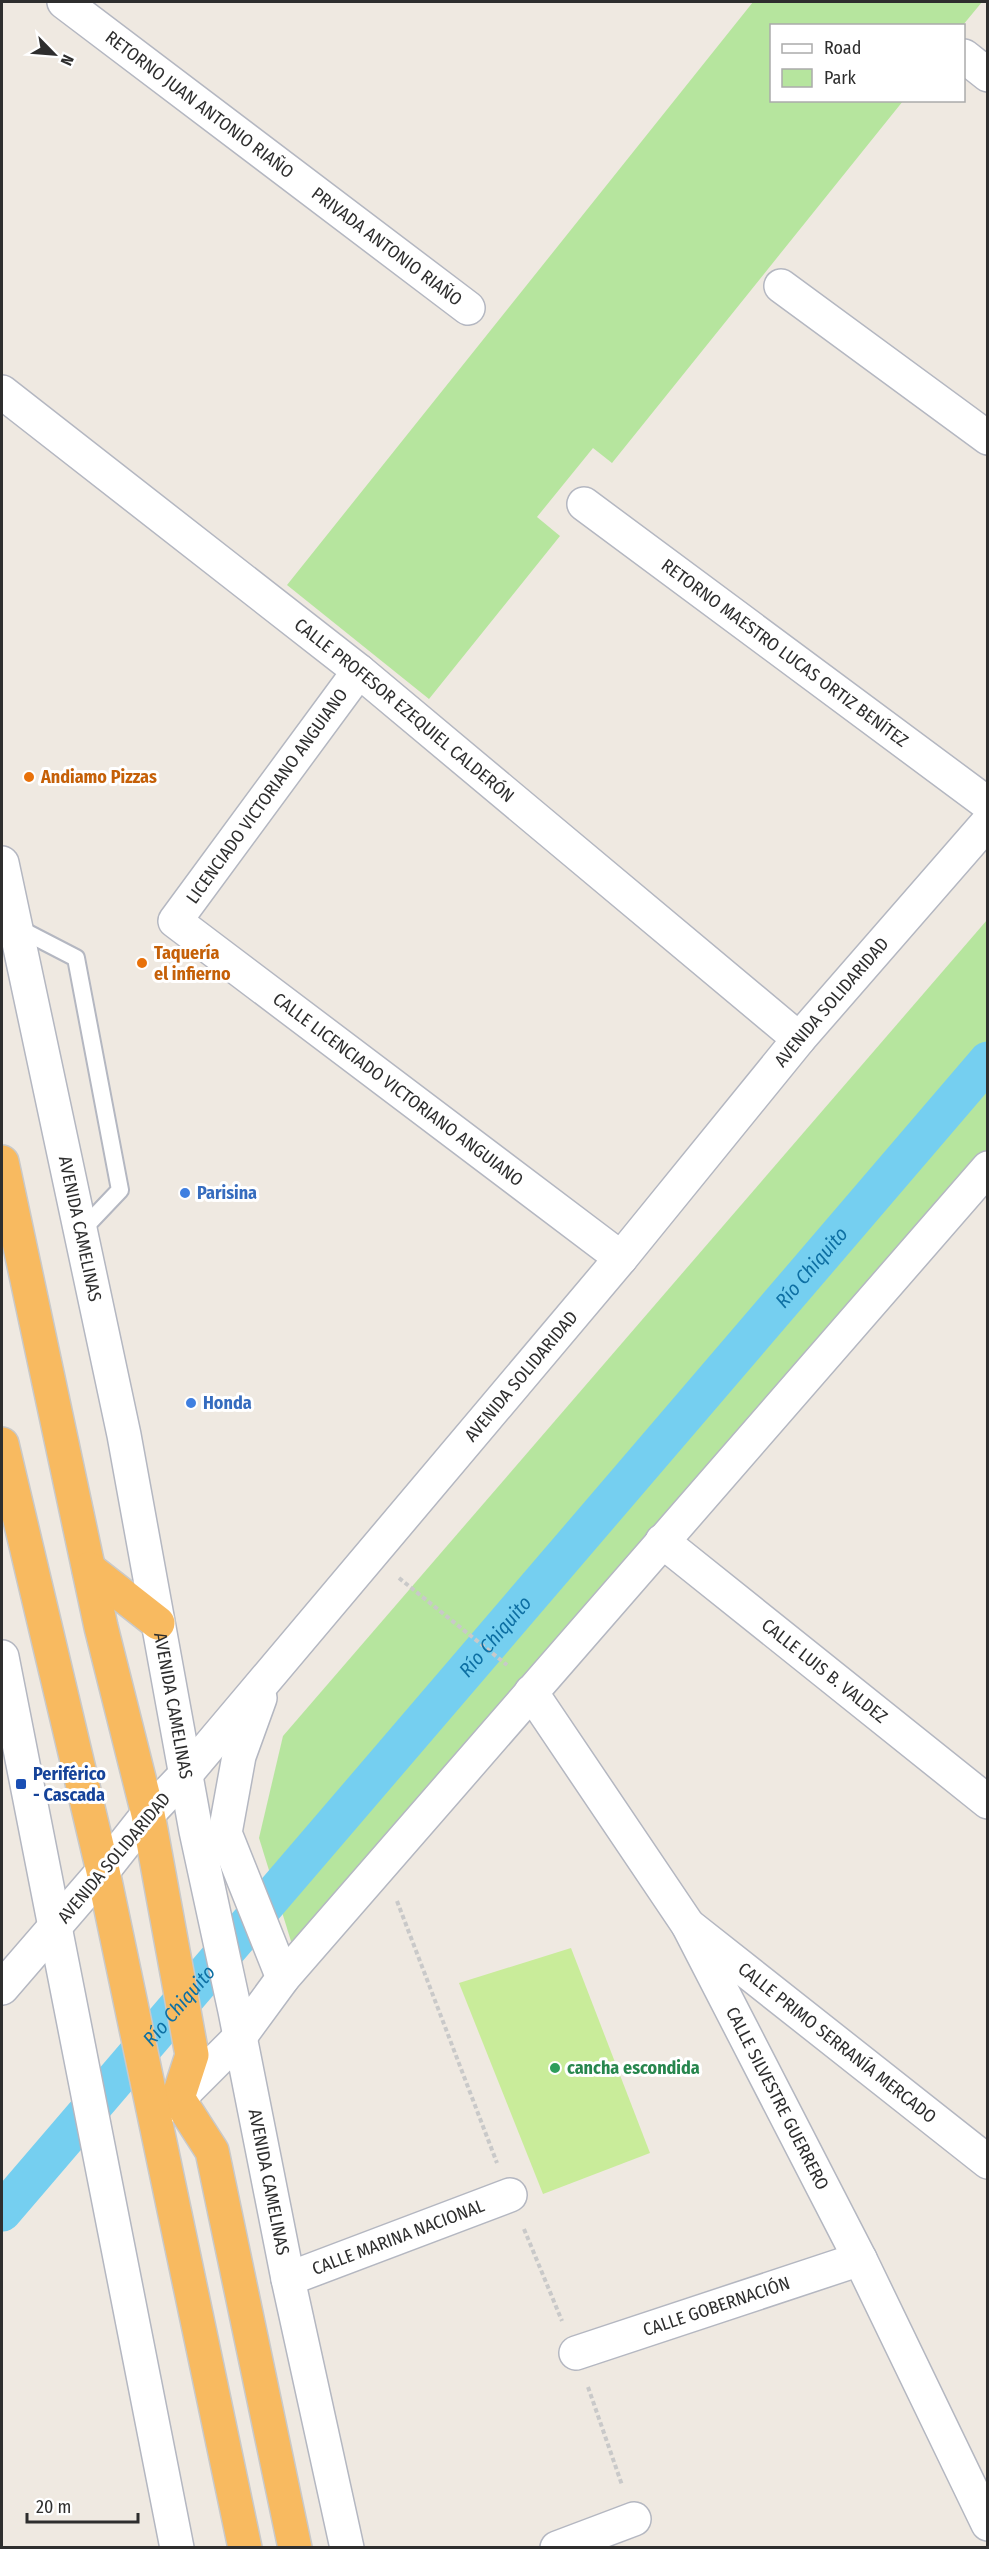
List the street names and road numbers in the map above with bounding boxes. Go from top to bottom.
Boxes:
street label: RETORNO JUAN ANTONIO RIAÑO [101,26,298,183]
street label: PRIVADA ANTONIO RIAÑO [307,182,467,311]
street label: RETORNO MAESTRO LUCAS ORTIZ BENÍTEZ [657,554,912,752]
street label: CALLE PROFESOR EZEQUIEL CALDERÓN [290,614,519,807]
street label: LICENCIADO VICTORIANO ANGUIANO [182,684,352,908]
street label: AVENIDA SOLIDARIDAD [770,933,893,1071]
street label: CALLE LICENCIADO VICTORIANO ANGUIANO [269,988,528,1191]
street label: AVENIDA CAMELINAS [54,1154,106,1304]
street label: AVENIDA SOLIDARIDAD [460,1307,583,1446]
street label: CALLE LUIS B. VALDEZ [757,1614,892,1728]
street label: AVENIDA CAMELINAS [149,1631,197,1781]
street label: AVENIDA SOLIDARIDAD [53,1788,175,1928]
street label: CALLE PRIMO SERRANÍA MERCADO [734,1958,941,2128]
street label: CALLE SILVESTRE GUERRERO [721,2003,834,2194]
street label: AVENIDA CAMELINAS [244,2107,294,2257]
street label: CALLE MARINA NACIONAL [309,2195,488,2280]
street label: CALLE GOBERNACIÓN [640,2272,793,2341]

